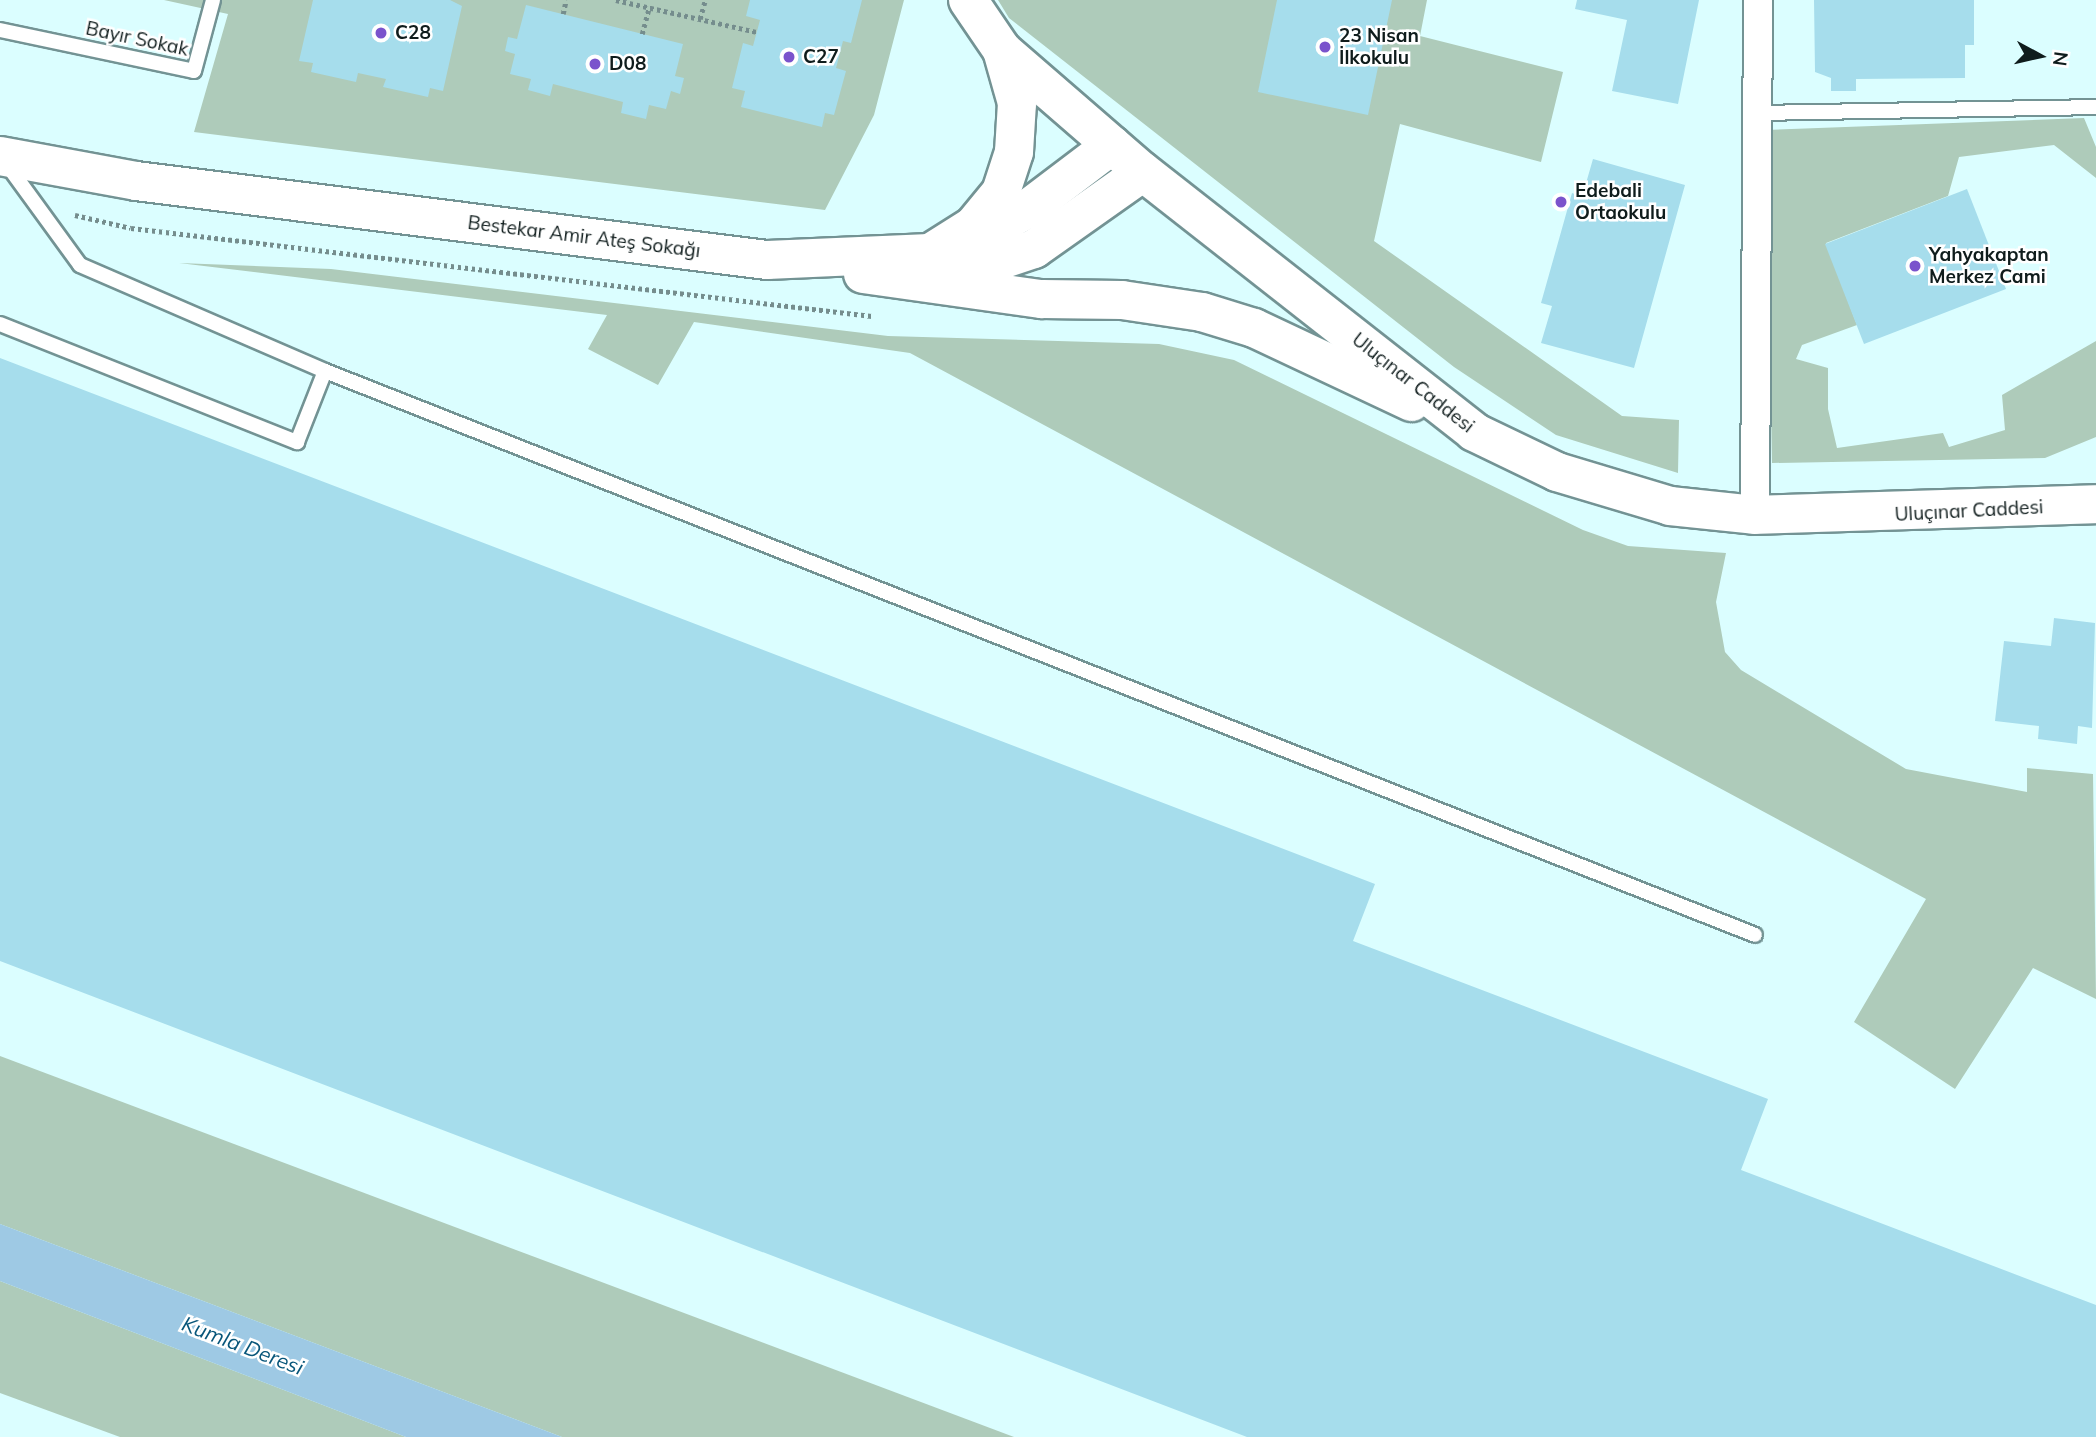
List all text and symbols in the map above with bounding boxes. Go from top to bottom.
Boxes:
street label: Bayır Sokak [84,17,190,61]
north arrow [2005,21,2075,91]
place label: C28 [395,22,431,44]
marker: C28 [373,25,389,41]
place label: 23 Nisan İlkokulu [1339,25,1419,69]
marker: 23 Nisan İlkokulu [1317,39,1333,55]
place label: C27 [803,46,839,68]
marker: C27 [781,49,797,65]
text: N [2048,50,2074,68]
place label: D08 [609,53,646,75]
marker: D08 [587,56,603,72]
place label: Edebali Ortaokulu [1575,180,1666,224]
marker: Edebali Ortaokulu [1553,194,1569,210]
street label: Bestekar Amir Ateş Sokağı [466,211,702,263]
place label: Yahyakaptan Merkez Cami [1929,244,2049,288]
marker: Yahyakaptan Merkez Cami [1907,258,1923,274]
street label: Uluçınar Caddesi [1347,328,1479,438]
street label: Uluçınar Caddesi [1894,496,2044,526]
water label: Kumla Deresi [179,1310,307,1380]

